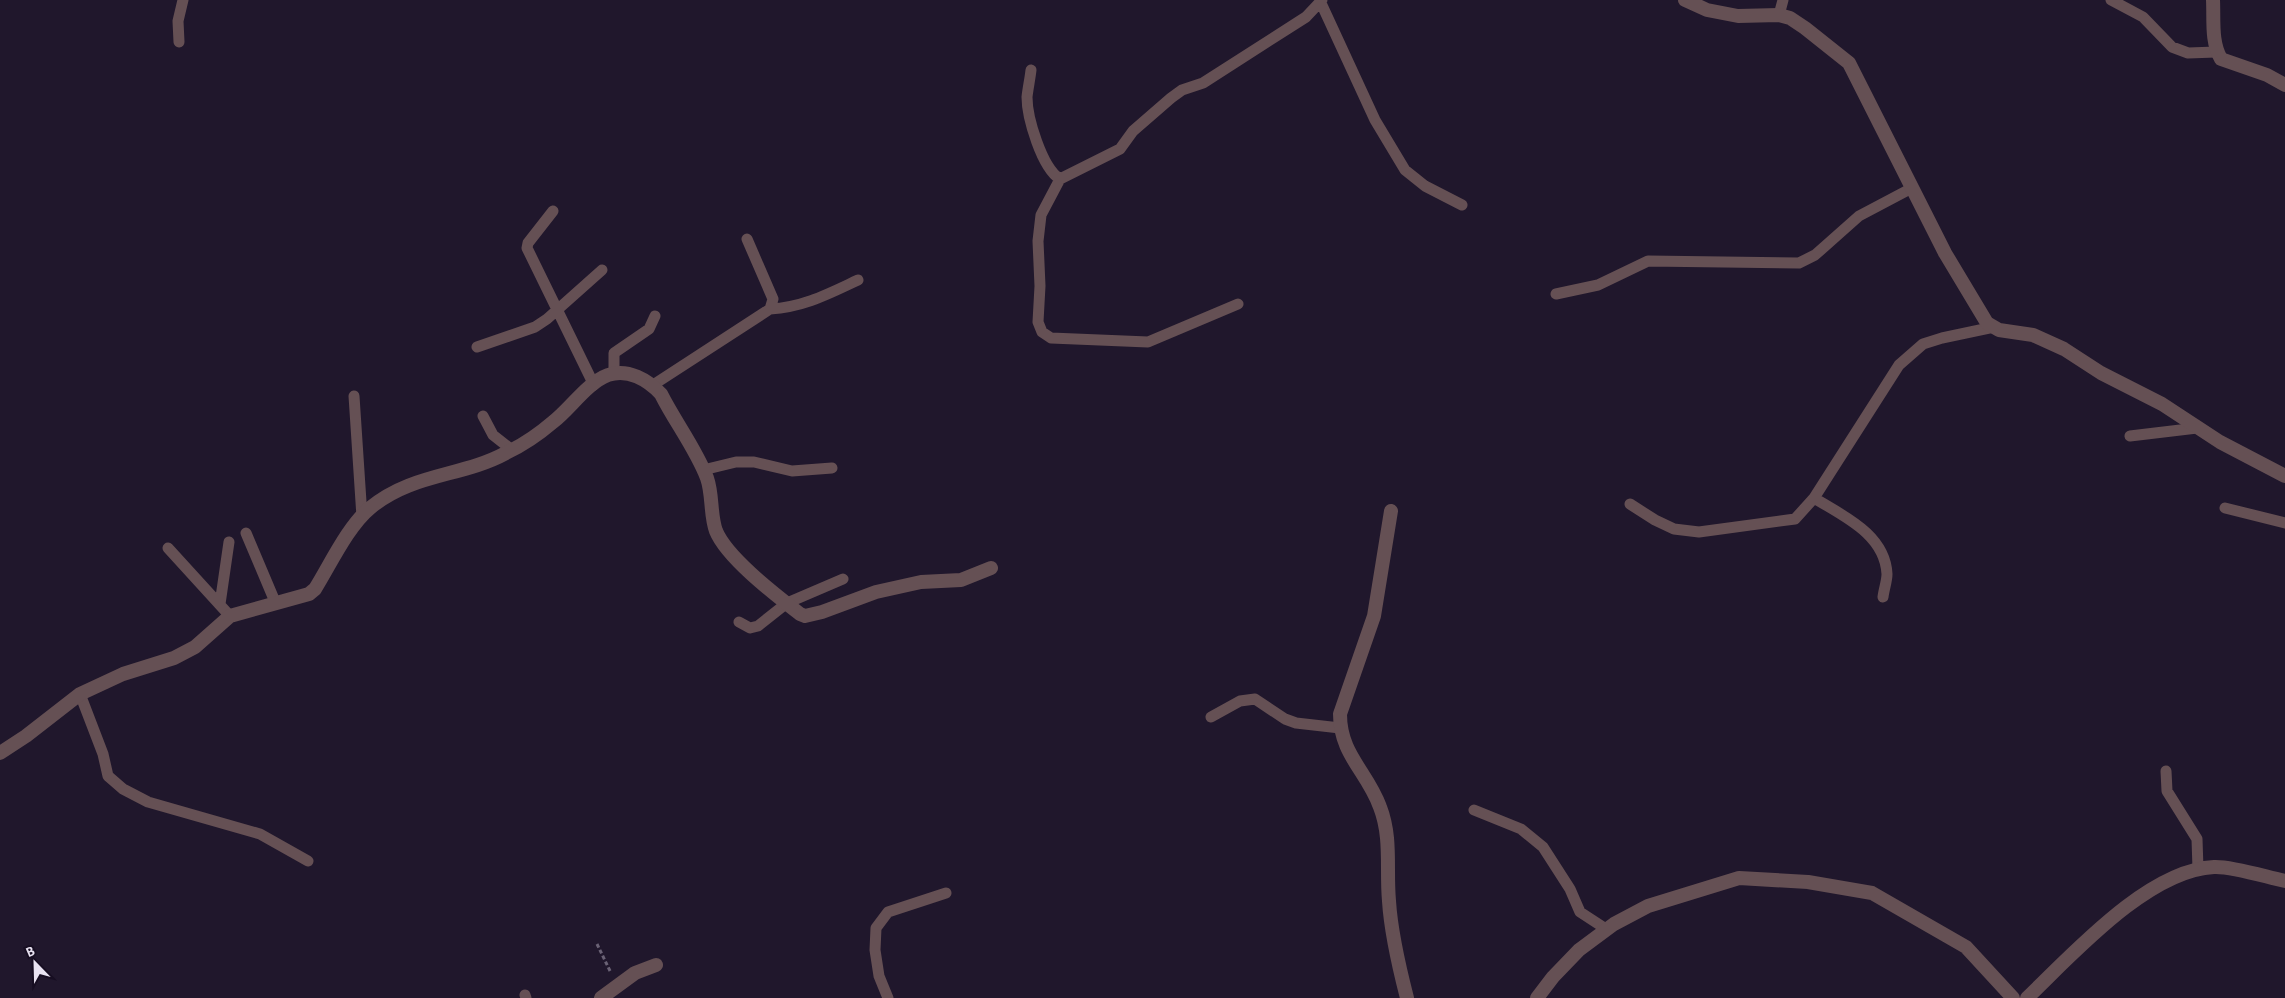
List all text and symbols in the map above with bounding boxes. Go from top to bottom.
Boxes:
north arrow [10,938,60,988]
text: B [24,944,37,960]

